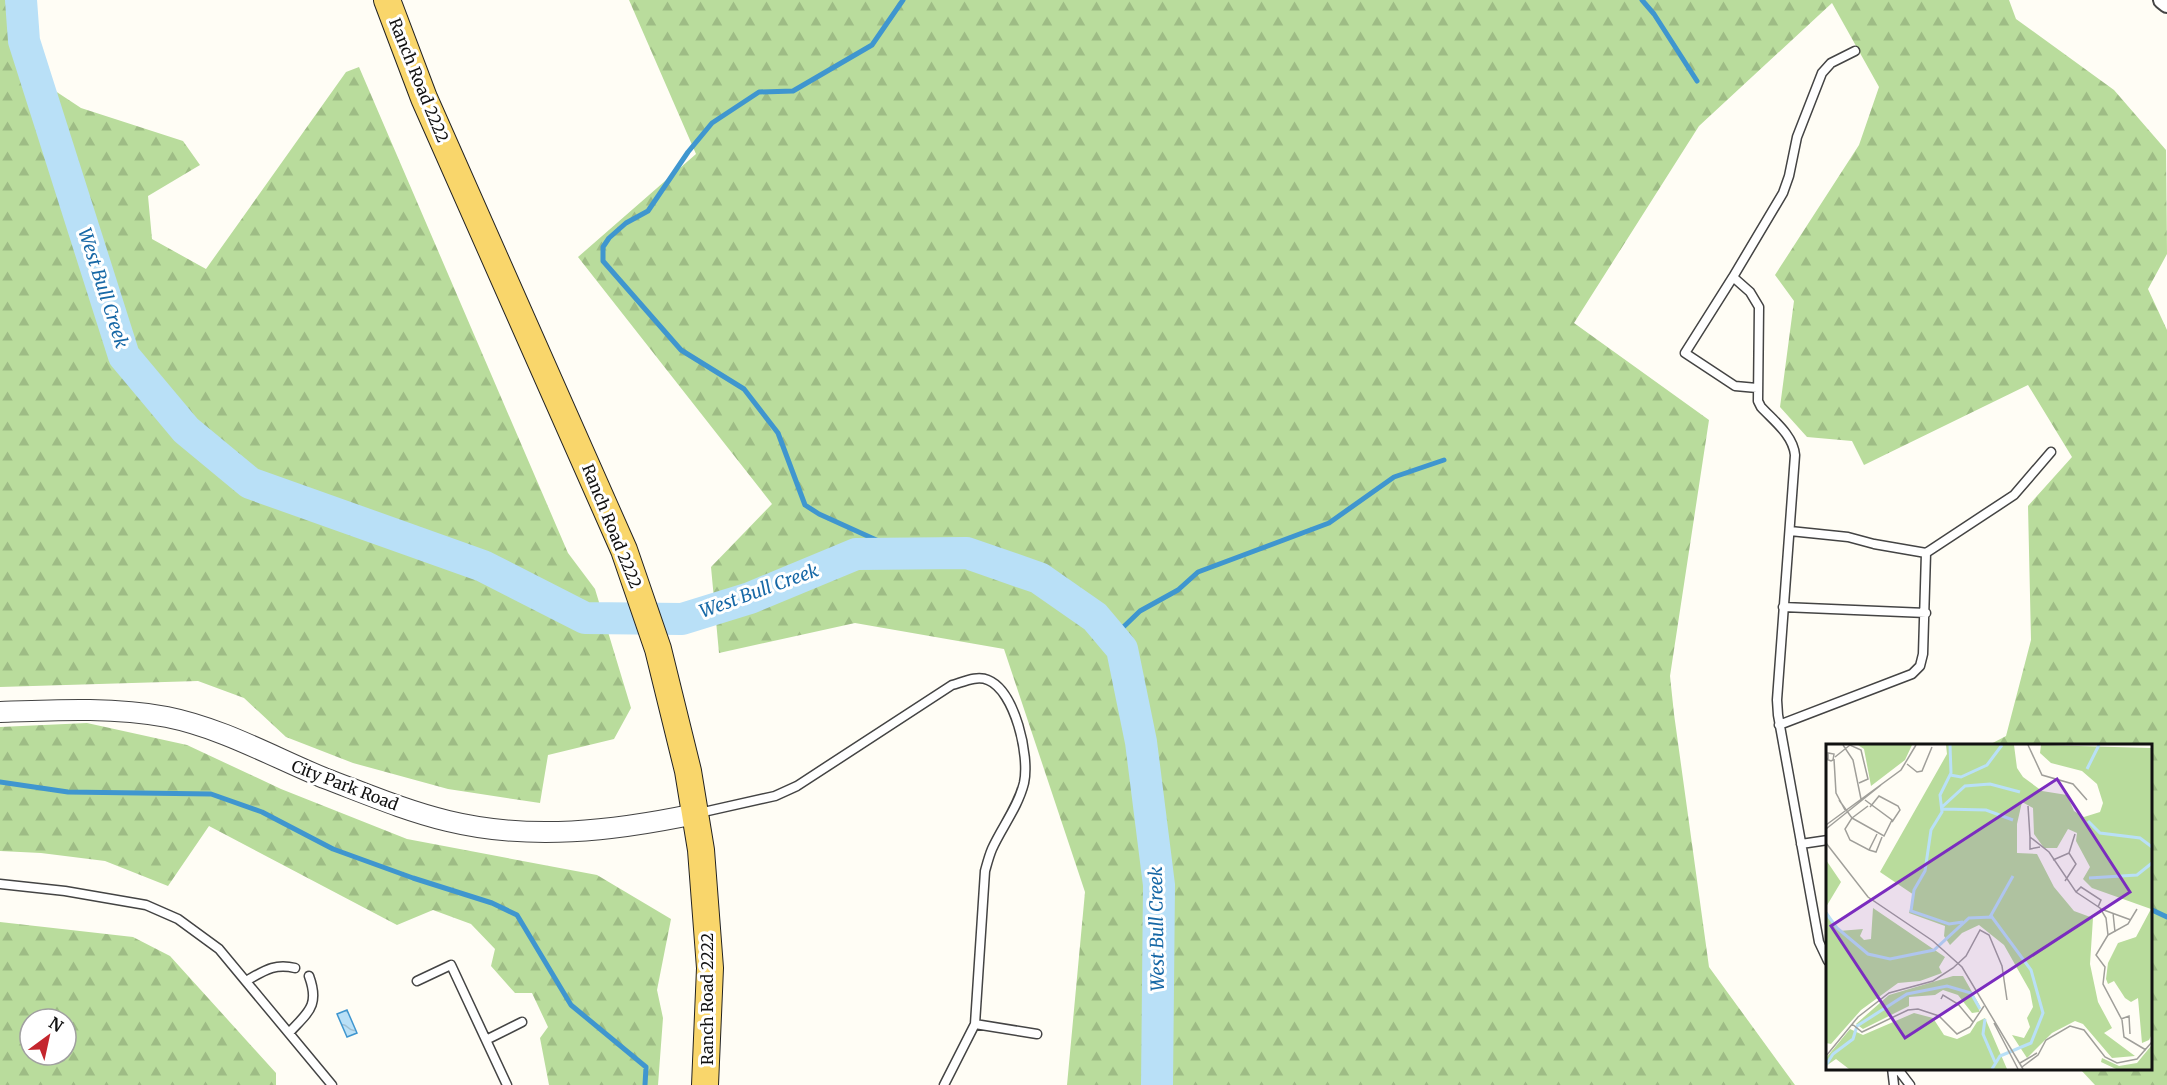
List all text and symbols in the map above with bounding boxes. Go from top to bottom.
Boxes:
street label: Ranch Road 2222 [385,15,453,145]
water label: West Bull Creek [73,225,134,351]
street label: Ranch Road 2222 [578,461,646,591]
water label: West Bull Creek [696,558,822,623]
inset map [1826,744,2152,1070]
street label: City Park Road [289,755,402,815]
water label: West Bull Creek [1144,866,1169,992]
street label: Ranch Road 2222 [697,933,717,1065]
north arrow [18,1007,78,1067]
text: N [45,1013,67,1036]

